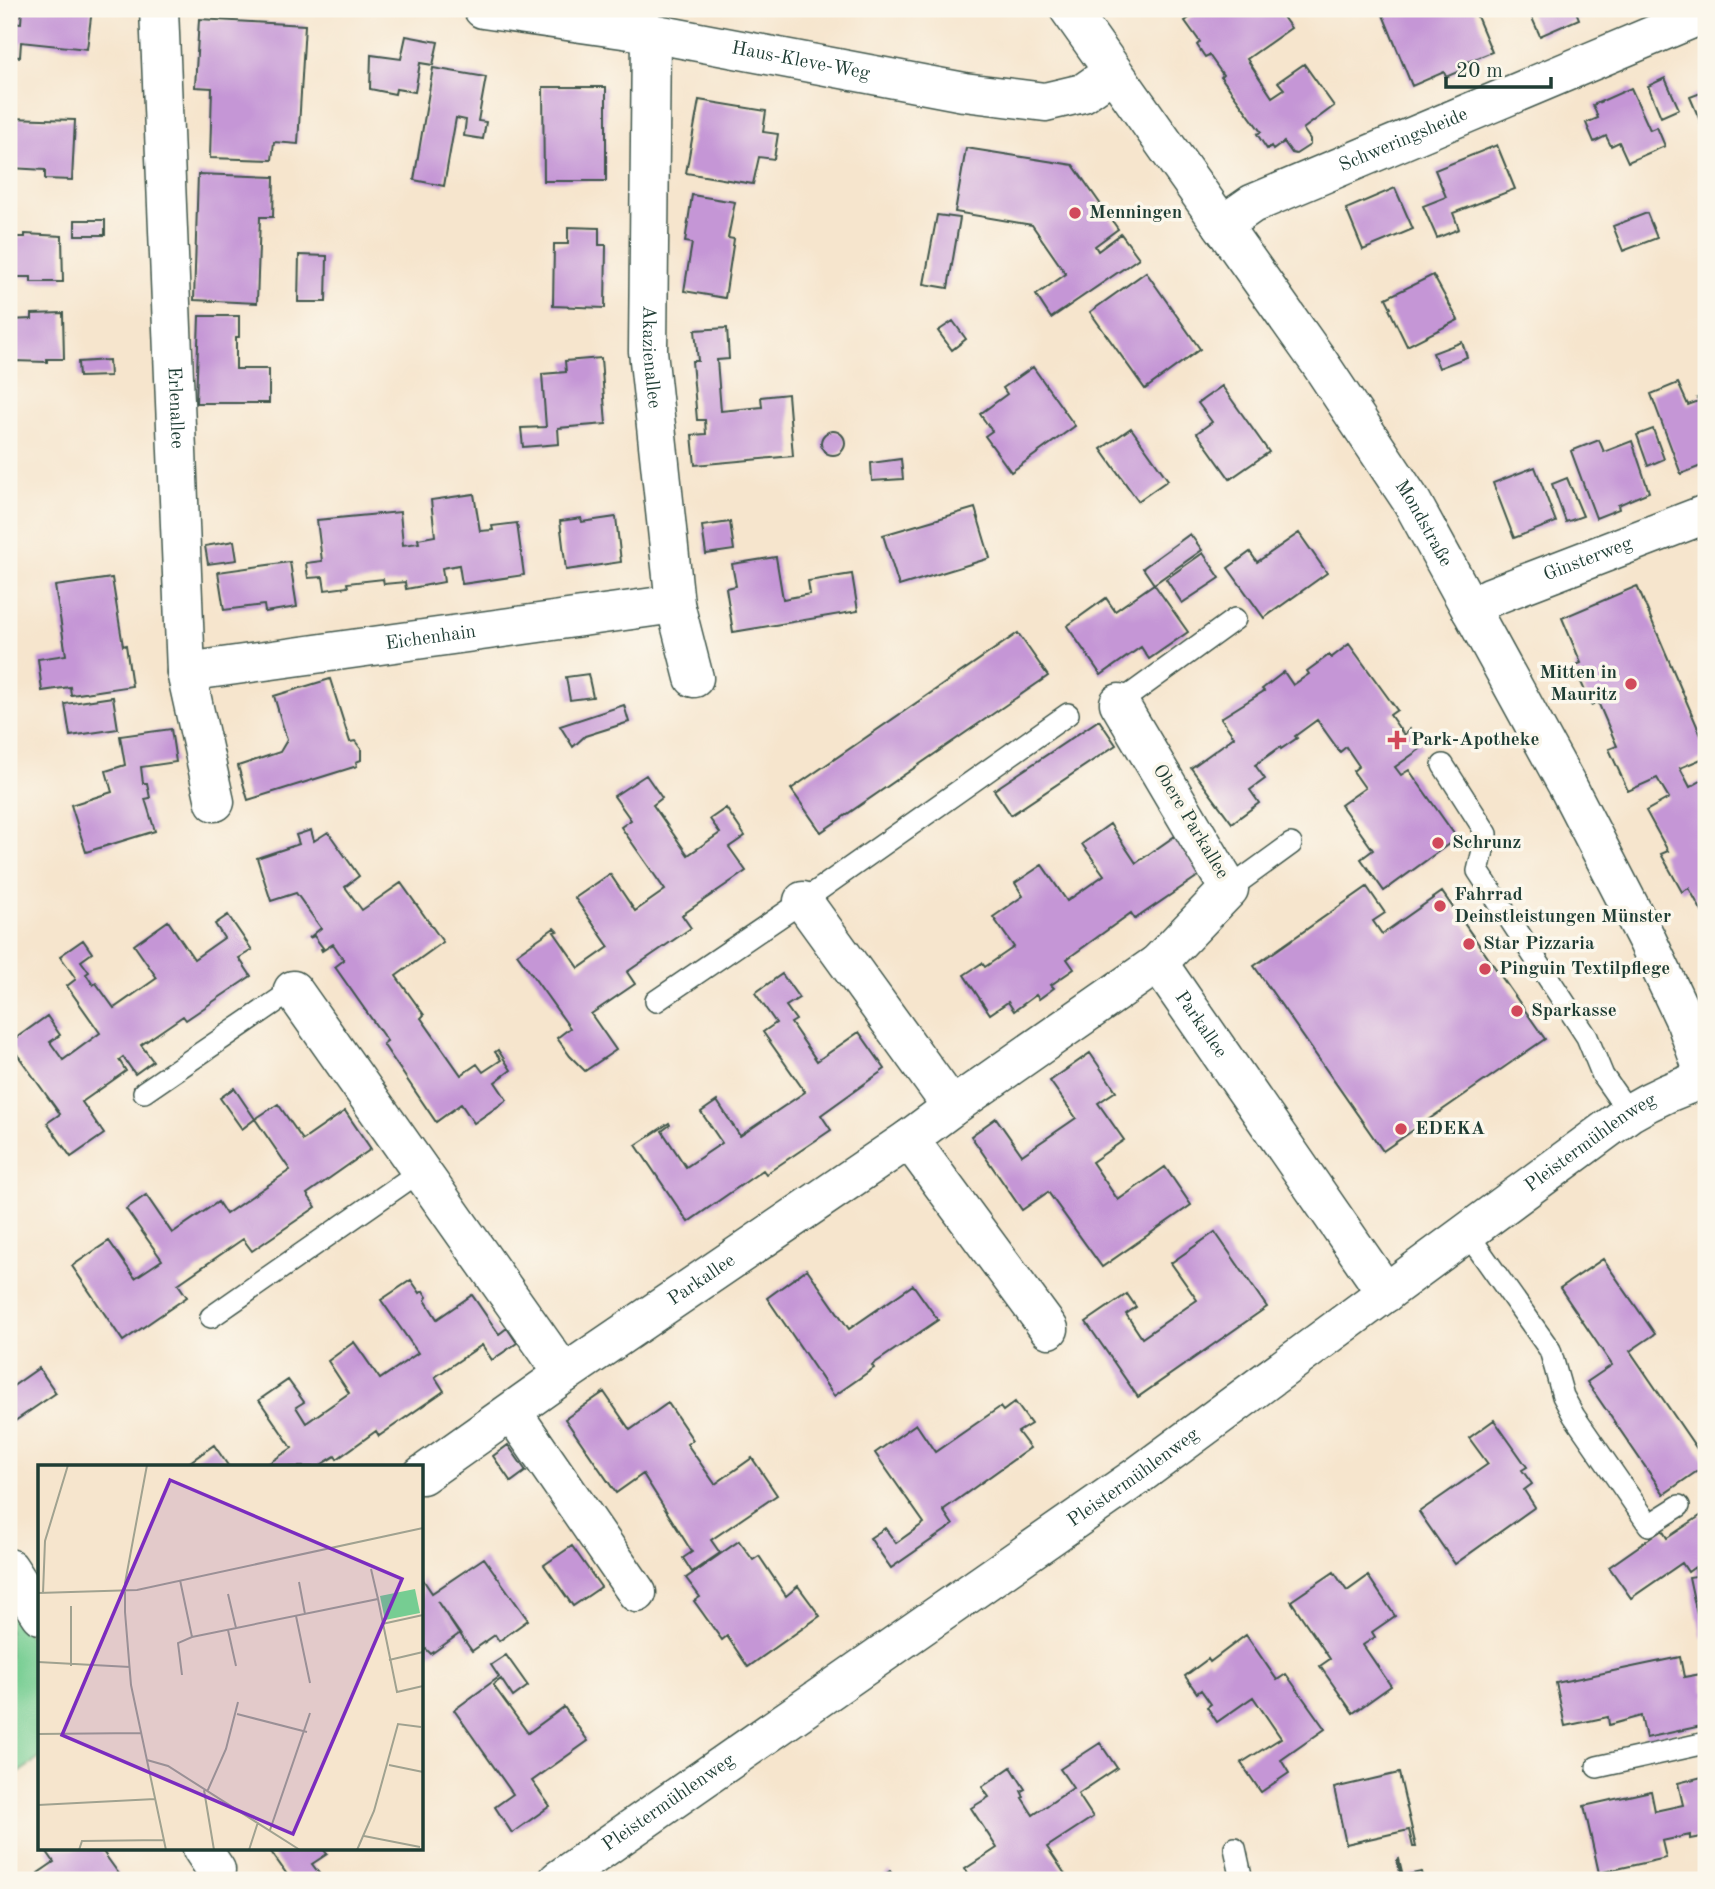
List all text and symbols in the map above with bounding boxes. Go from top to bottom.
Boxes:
street label: Haus-Kleve-Weg [730,39,872,84]
scale bar [1446,46,1550,90]
text: 20 m [1456,61,1503,82]
street label: Schweringsheide [1336,105,1471,176]
place label: Menningen [1089,204,1182,223]
marker: Menningen [1067,205,1083,221]
street label: Akazienallee [638,305,664,409]
street label: Erlenallee [164,366,186,449]
street label: Mondstraße [1391,477,1455,570]
street label: Ginsterweg [1541,533,1636,585]
street label: Eichenhain [384,622,477,654]
place label: Mitten in Mauritz [1540,664,1617,705]
marker: Mitten in Mauritz [1623,676,1639,692]
place label: Park-Apotheke [1411,731,1539,750]
marker: Park-Apotheke [1389,732,1405,748]
street label: Obere Parkallee [1148,761,1232,883]
place label: Schrunz [1452,834,1521,853]
marker: Schrunz [1430,835,1446,851]
place label: Fahrrad Deinstleistungen Münster [1454,886,1671,927]
marker: Fahrrad Deinstleistungen Münster [1432,898,1448,914]
place label: Star Pizzaria [1483,935,1595,954]
marker: Star Pizzaria [1461,936,1477,952]
place label: Pinguin Textilpflege [1499,960,1670,979]
marker: Pinguin Textilpflege [1477,961,1493,977]
street label: Parkallee [1171,988,1230,1062]
place label: Sparkasse [1531,1002,1617,1021]
marker: Sparkasse [1509,1003,1525,1019]
street label: Pleistermühlenweg [1522,1090,1660,1196]
place label: EDEKA [1415,1120,1485,1139]
marker: EDEKA [1393,1121,1409,1137]
street label: Parkallee [665,1251,739,1309]
street label: Pleistermühlenweg [1064,1424,1203,1531]
inset map [38,1465,424,1850]
street label: Pleistermühlenweg [599,1750,739,1855]

